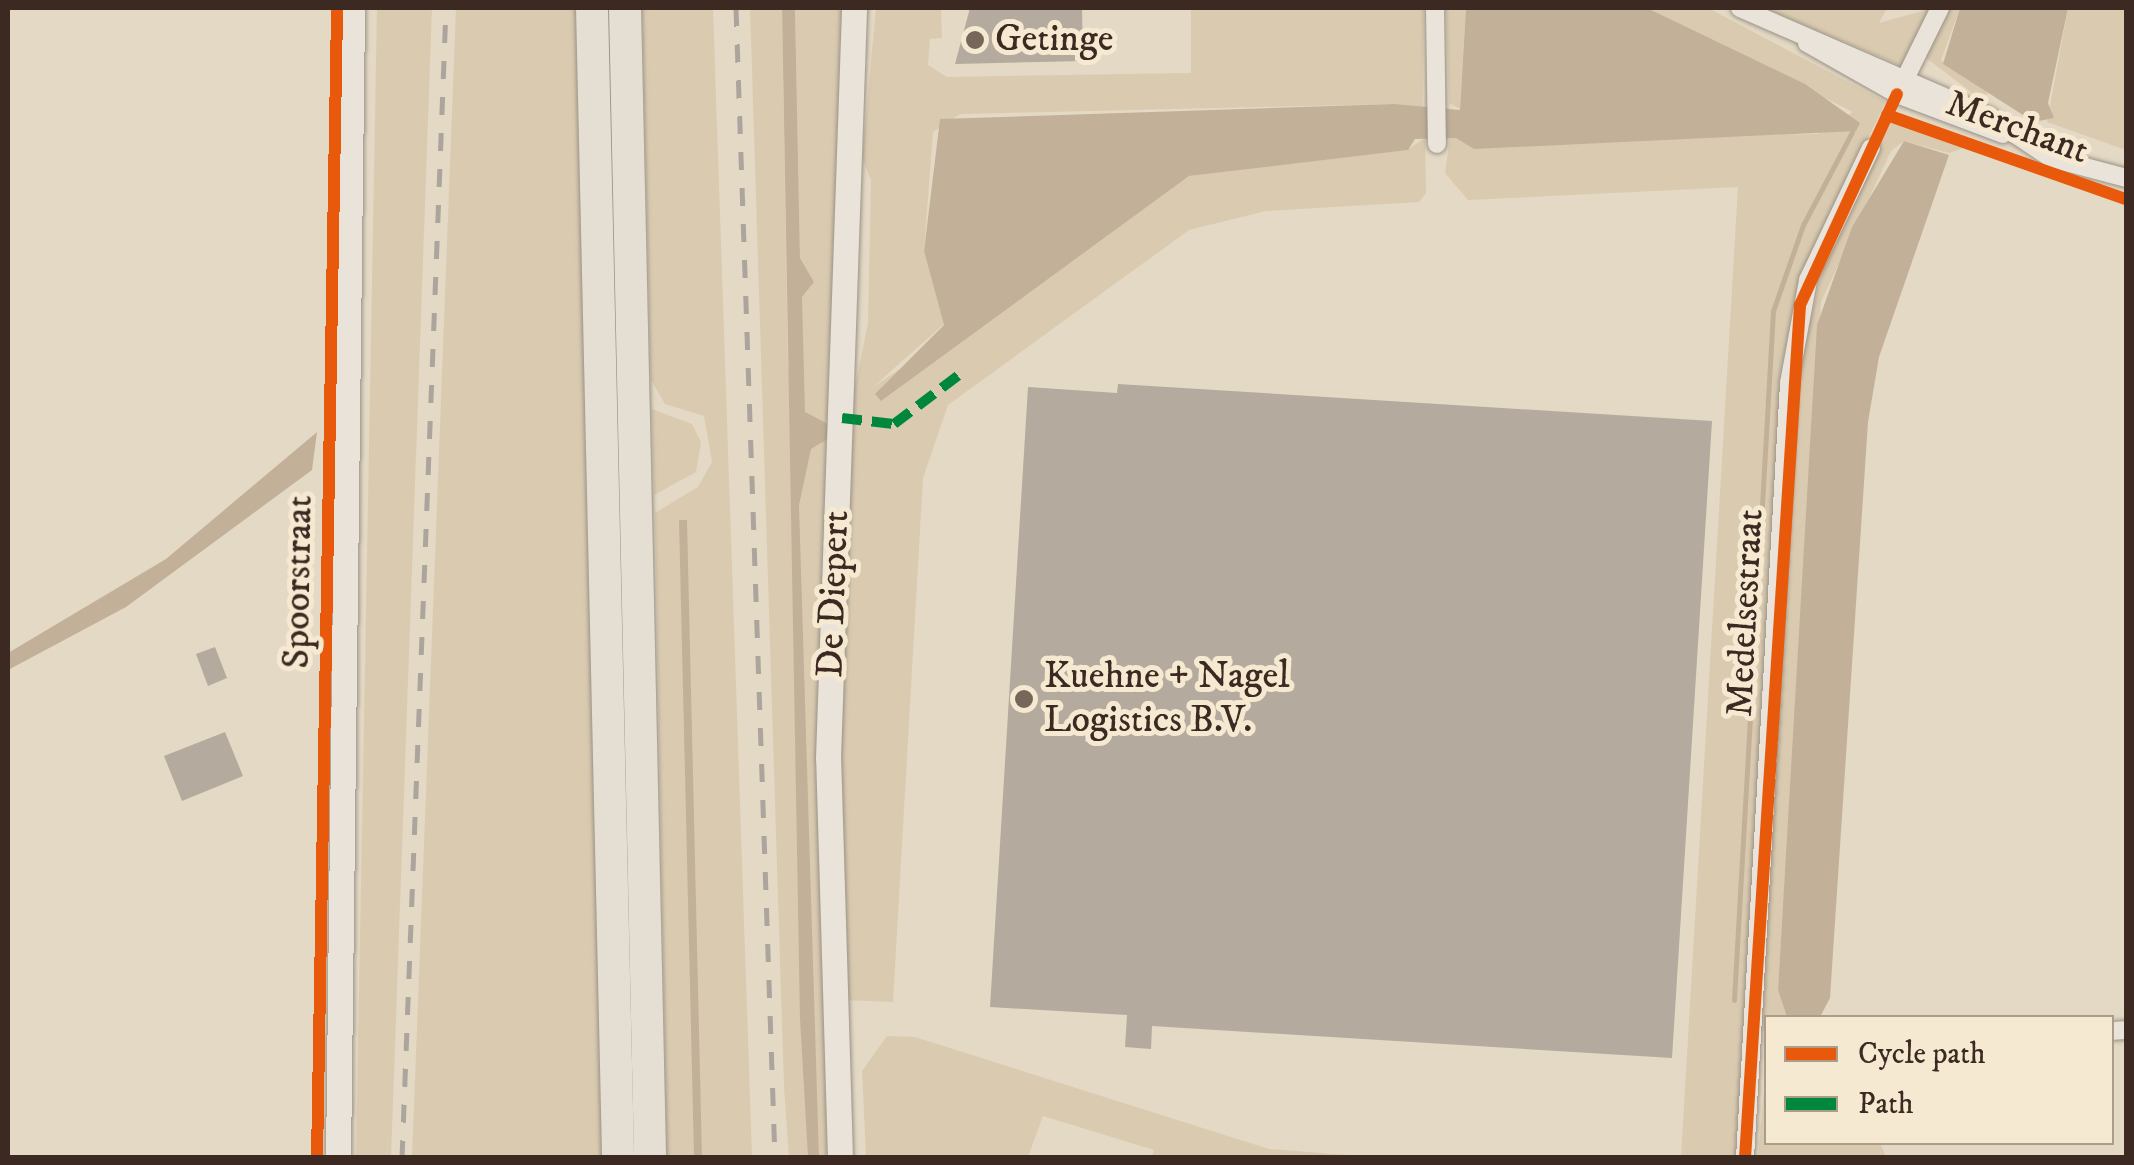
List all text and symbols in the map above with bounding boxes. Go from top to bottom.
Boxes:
place label: Getinge [995,17,1113,63]
marker: Getinge [964,29,986,51]
street label: Merchant [1940,81,2094,175]
street label: Spoorstraat [275,495,323,669]
street label: Medelsestraat [1718,508,1774,718]
street label: De Diepert [808,510,860,678]
place label: Kuehne + Nagel Logistics B.V. [1044,654,1290,744]
marker: Kuehne + Nagel Logistics B.V. [1013,688,1035,710]
legend [1764,1015,2114,1145]
text: Cycle path [1858,1036,1986,1073]
text: Path [1858,1086,1914,1123]

